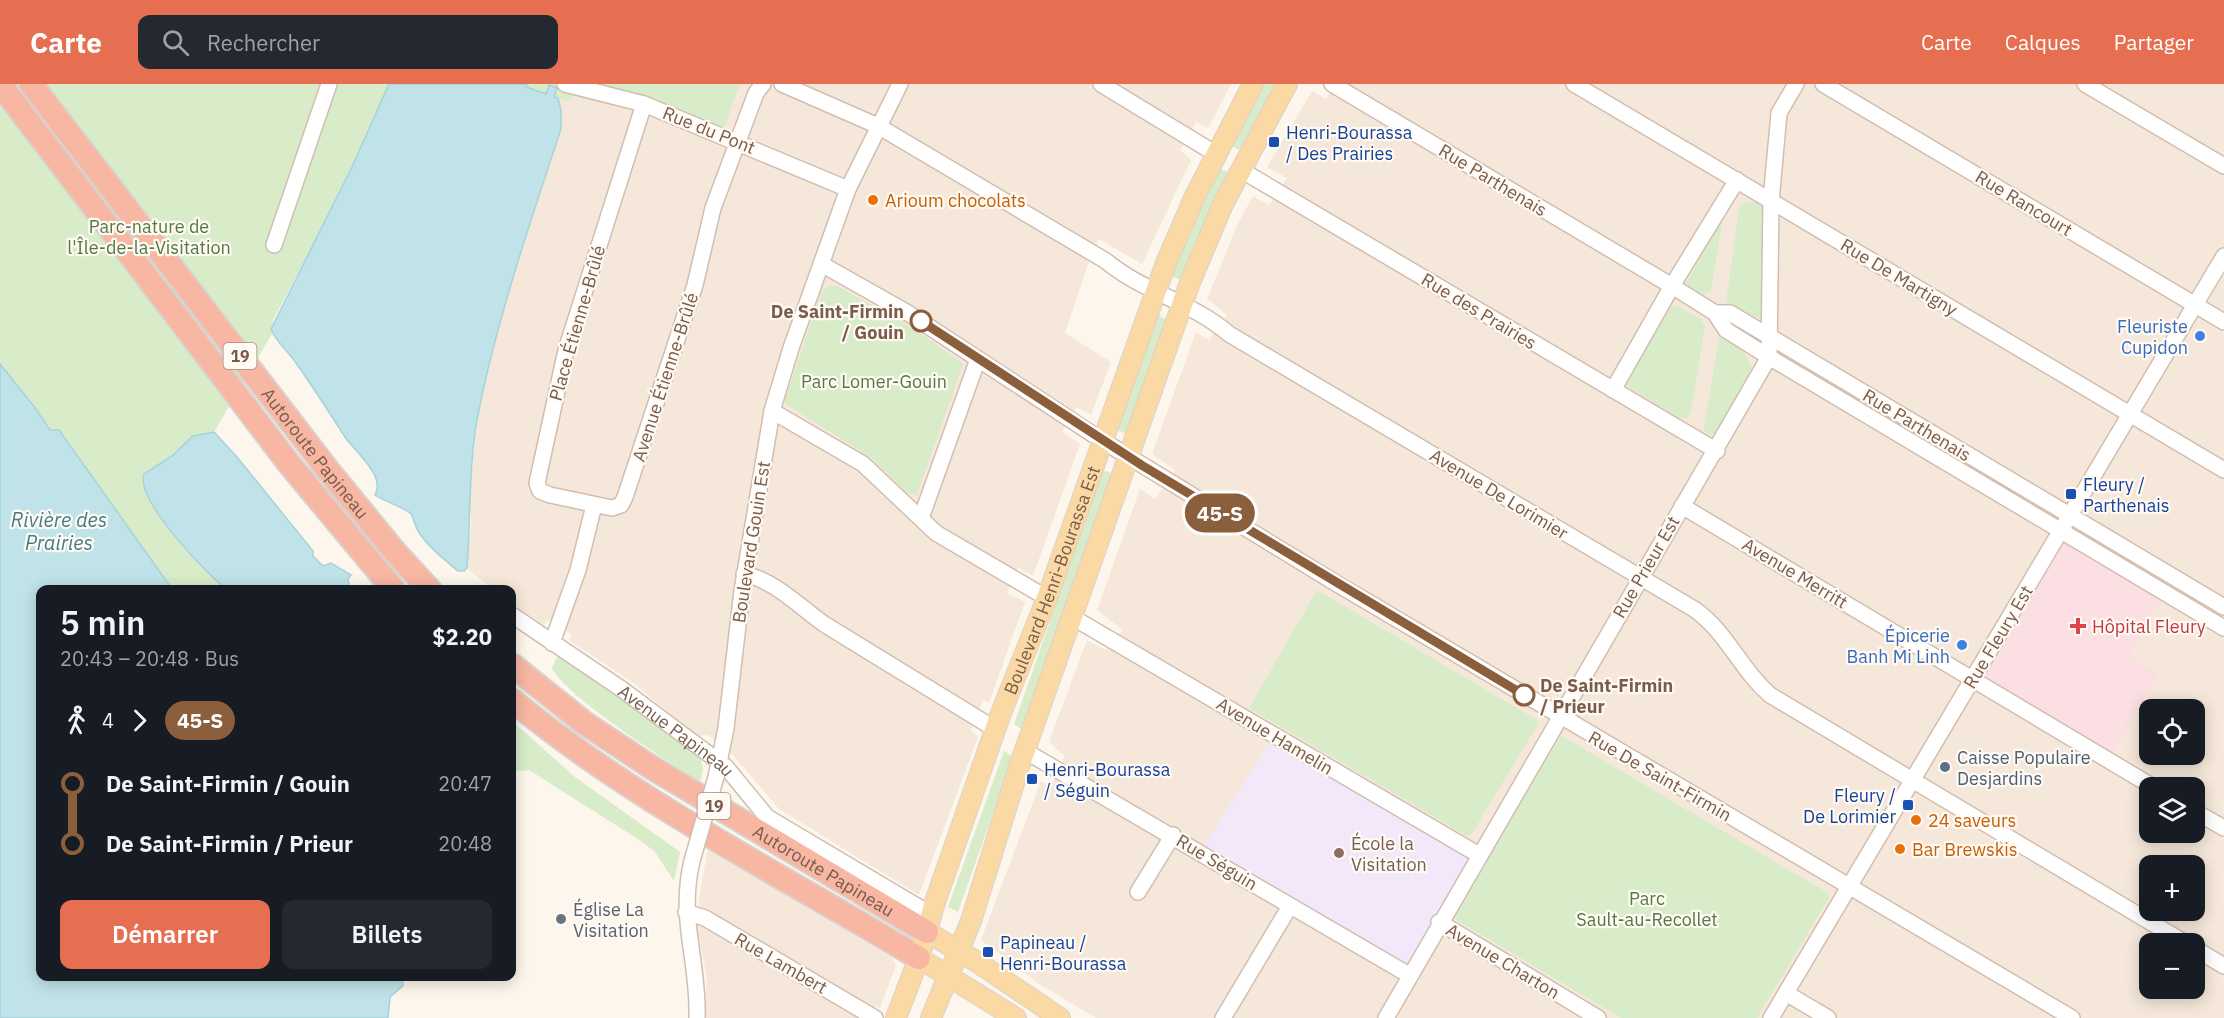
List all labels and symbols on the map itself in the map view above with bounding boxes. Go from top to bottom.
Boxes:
street label: Rue du Pont [659,101,759,159]
place label: Henri-Bourassa / Des Prairies [1286,121,1413,165]
marker: Henri-Bourassa / Des Prairies [1267,135,1281,149]
street label: Rue Parthenais [1435,139,1551,221]
street label: Rue Rancourt [1971,165,2077,241]
place label: Arioum chocolats [885,189,1026,212]
marker: Arioum chocolats [866,193,880,207]
park label: Parc-nature de l'Île-de-la-Visitation [67,215,231,259]
street label: Rue De Martigny [1836,233,1962,321]
street label: Place Étienne-Brûlé [544,242,610,403]
street label: Rue des Prairies [1417,268,1541,354]
street label: Avenue Étienne-Brûlé [627,289,703,465]
place label: De Saint-Firmin / Gouin [771,300,904,344]
marker: De Saint-Firmin / Gouin [910,310,932,332]
place label: Fleuriste Cupidon [2117,315,2188,359]
marker: Fleuriste Cupidon [2193,329,2207,343]
road number: 19 [224,343,256,369]
park label: Parc Lomer-Gouin [801,370,947,393]
street label: Autoroute Papineau [257,383,374,523]
street label: Rue Parthenais [1859,384,1975,466]
street label: Avenue De Lorimier [1426,444,1573,545]
street label: Boulevard Gouin Est [727,459,775,625]
street label: Boulevard Henri-Bourassa Est [998,463,1105,698]
place label: Fleury / Parthenais [2083,473,2170,517]
marker: Fleury / Parthenais [2064,487,2078,501]
line badge: 45-S [1178,494,1262,532]
water label: Rivière des Prairies [11,506,107,556]
street label: Rue Prieur Est [1608,512,1684,622]
street label: Avenue Merritt [1738,532,1852,614]
street label: Rue Fleury Est [1958,581,2038,693]
place label: Hôpital Fleury [2092,615,2206,638]
marker: Hôpital Fleury [2069,617,2087,635]
place label: Épicerie Banh Mi Linh [1847,624,1950,668]
marker: Épicerie Banh Mi Linh [1955,638,1969,652]
place label: De Saint-Firmin / Prieur [1540,674,1673,718]
street label: Avenue Papineau [614,679,740,781]
marker: De Saint-Firmin / Prieur [1513,684,1535,706]
street label: Avenue Hamelin [1213,692,1337,780]
street label: Rue De Saint-Firmin [1584,726,1736,826]
place label: Caisse Populaire Desjardins [1957,746,2091,790]
place label: Henri-Bourassa / Séguin [1044,758,1171,802]
marker: Caisse Populaire Desjardins [1938,760,1952,774]
marker: Henri-Bourassa / Séguin [1025,772,1039,786]
place label: Fleury / De Lorimier [1803,784,1896,828]
road number: 19 [698,793,730,819]
marker: Fleury / De Lorimier [1901,798,1915,812]
place label: 24 saveurs [1928,809,2016,832]
marker: 24 saveurs [1909,813,1923,827]
street label: Autoroute Papineau [749,819,899,921]
street label: Rue Séguin [1172,829,1262,895]
place label: École la Visitation [1351,832,1427,876]
place label: Bar Brewskis [1912,838,2018,861]
marker: Bar Brewskis [1893,842,1907,856]
marker: École la Visitation [1332,846,1346,860]
park label: Parc Sault-au-Recollet [1576,887,1718,931]
place label: Église La Visitation [573,898,649,942]
marker: Église La Visitation [554,912,568,926]
street label: Avenue Charton [1442,918,1564,1004]
street label: Rue Lambert [730,927,832,999]
place label: Papineau / Henri-Bourassa [1000,931,1127,975]
marker: Papineau / Henri-Bourassa [981,945,995,959]

